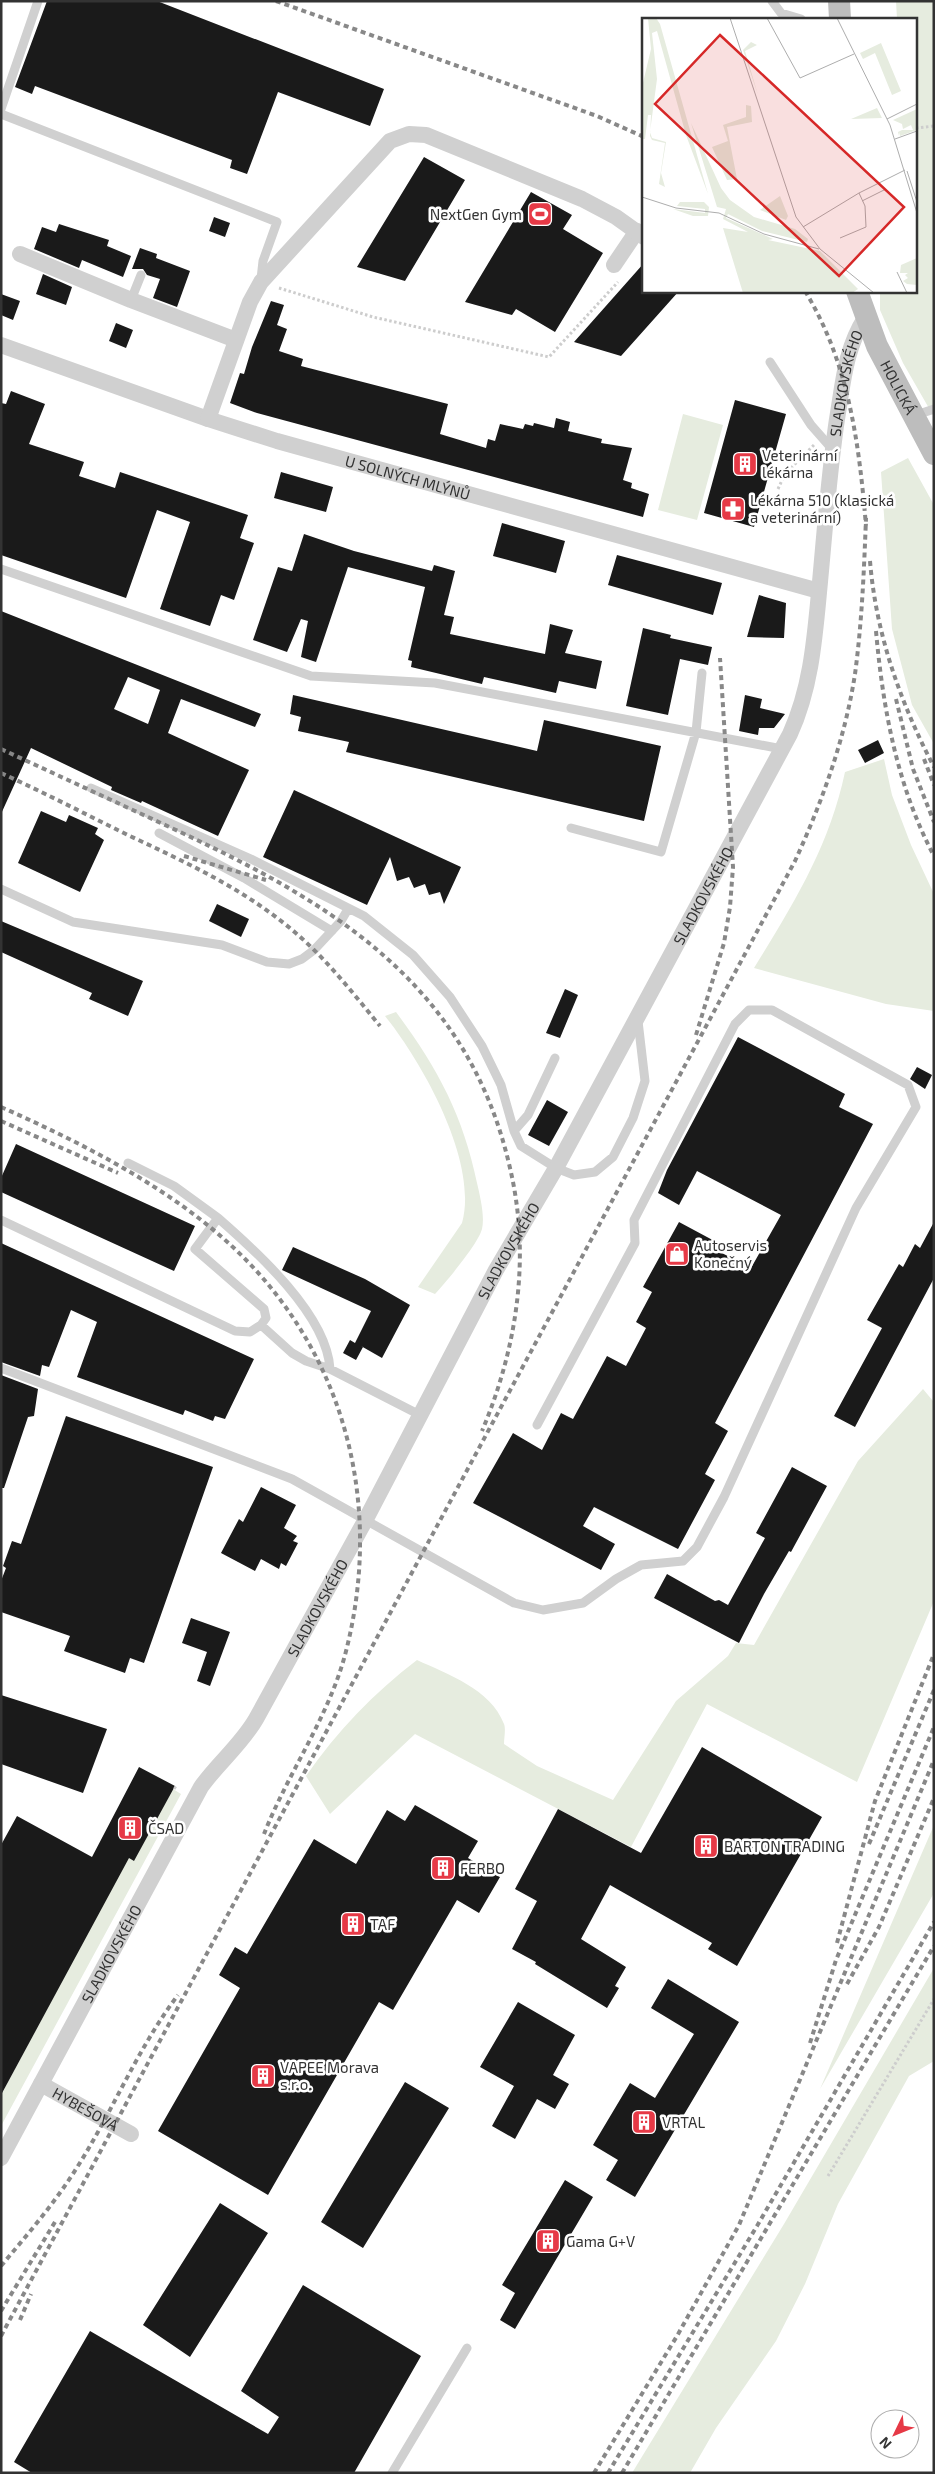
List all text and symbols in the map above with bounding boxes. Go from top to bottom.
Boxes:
inset map [642,18,918,292]
sports icon: NextGen Gym [527,201,553,227]
place label: NextGen Gym [430,205,522,223]
street label: SLADKOVSKÉHO [826,327,866,438]
street label: HOLICKÁ [877,357,921,418]
place label: Veterinární lékárna [762,446,839,481]
street label: U SOLNÝCH MLÝNŮ [343,451,472,503]
building icon: Veterinární lékárna [732,451,758,477]
place label: Lékárna 510 (klasická a veterinární) [750,491,894,526]
pharmacy icon: Lékárna 510 (klasická a veterinární) [720,496,746,522]
street label: SLADKOVSKÉHO [669,843,737,948]
street label: SLADKOVSKÉHO [473,1199,543,1302]
place label: Autoservis Konečný [694,1236,767,1271]
shop icon: Autoservis Konečný [664,1241,690,1267]
street label: SLADKOVSKÉHO [283,1556,351,1660]
building icon: ČSAD [117,1815,143,1841]
place label: ČSAD [148,1819,184,1837]
building icon: BARTON TRADING [693,1833,719,1859]
place label: BARTON TRADING [724,1837,845,1855]
building icon: FERBO [430,1855,456,1881]
place label: FERBO [460,1859,505,1877]
street label: SLADKOVSKÉHO [77,1902,145,2006]
building icon: TAF [340,1911,366,1937]
place label: TAF [370,1915,395,1933]
place label: VAPEE Morava s.r.o. [280,2058,379,2093]
building icon: VAPEE Morava s.r.o. [250,2063,276,2089]
street label: HYBEŠOVA [49,2083,122,2135]
building icon: VRTAL [631,2109,657,2135]
place label: VRTAL [662,2113,705,2131]
building icon: Gama G+V [535,2228,561,2254]
place label: Gama G+V [566,2232,635,2250]
north arrow [870,2409,920,2459]
text: N [875,2434,895,2453]

